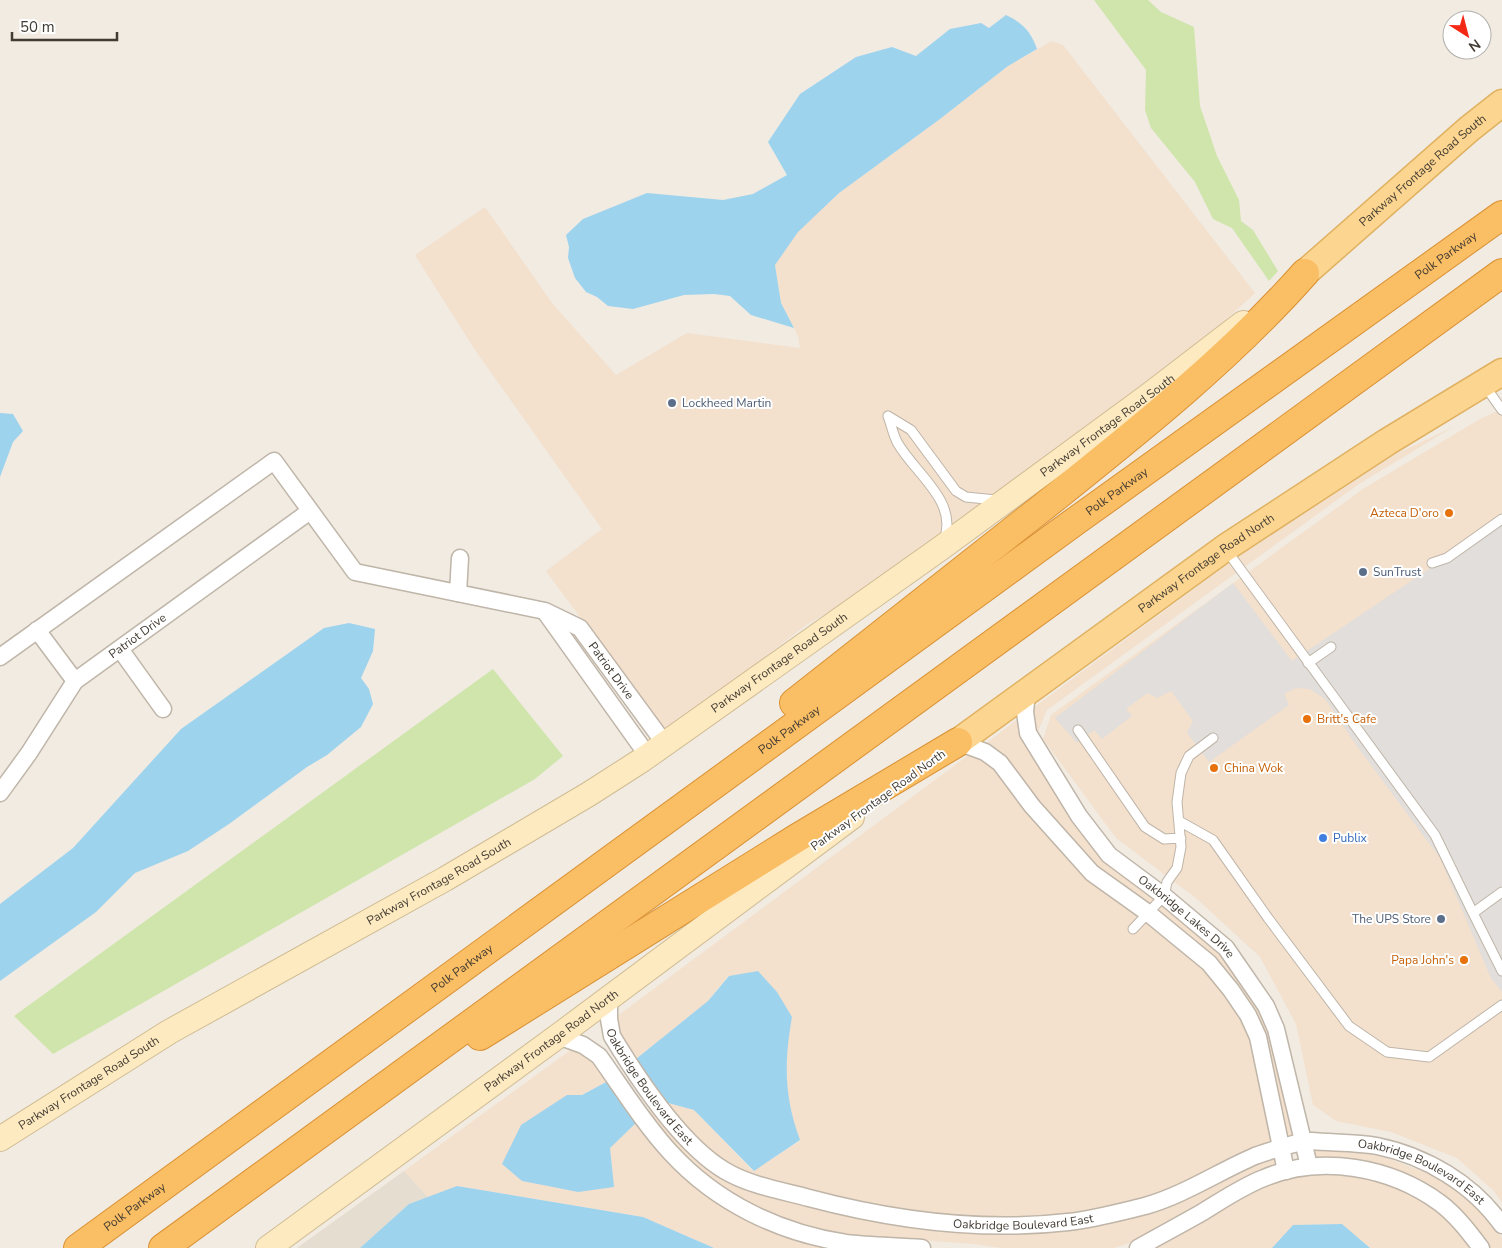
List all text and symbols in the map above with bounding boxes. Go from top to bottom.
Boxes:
scale bar [12,10,118,42]
north arrow [1442,10,1492,60]
text: 50 m [20,17,55,37]
text: N [1465,34,1484,56]
street label: Parkway Frontage Road South [1355,111,1489,230]
street label: Polk Parkway [1411,227,1481,283]
street label: Parkway Frontage Road South [1037,370,1178,481]
place label: Lockheed Martin [682,395,771,411]
marker: Lockheed Martin [666,397,678,409]
street label: Polk Parkway [1082,463,1152,519]
place label: Azteca D'oro [1370,505,1439,521]
marker: Azteca D'oro [1443,507,1455,519]
street label: Parkway Frontage Road North [1135,510,1277,617]
place label: SunTrust [1373,564,1422,580]
marker: SunTrust [1357,566,1369,578]
street label: Parkway Frontage Road South [708,609,851,717]
street label: Patriot Drive [106,610,170,662]
street label: Patriot Drive [585,639,638,703]
street label: Polk Parkway [755,701,824,758]
place label: Britt's Cafe [1317,711,1376,727]
marker: Britt's Cafe [1301,713,1313,725]
street label: Parkway Frontage Road North [807,746,949,854]
place label: China Wok [1224,760,1284,776]
marker: China Wok [1208,762,1220,774]
place label: Publix [1333,830,1368,846]
marker: Publix [1317,832,1329,844]
street label: Parkway Frontage Road South [364,834,514,929]
street label: Oakbridge Lakes Drive [1135,871,1239,961]
place label: The UPS Store [1352,911,1431,927]
marker: The UPS Store [1435,913,1447,925]
street label: Polk Parkway [428,940,497,996]
place label: Papa John's [1391,952,1454,968]
marker: Papa John's [1458,954,1470,966]
street label: Parkway Frontage Road North [481,986,622,1095]
street label: Oakbridge Boulevard East [603,1027,697,1149]
street label: Parkway Frontage Road South [15,1032,162,1133]
street label: Oakbridge Boulevard East [1357,1136,1489,1208]
street label: Polk Parkway [100,1178,169,1235]
street label: Oakbridge Boulevard East [953,1210,1095,1234]

